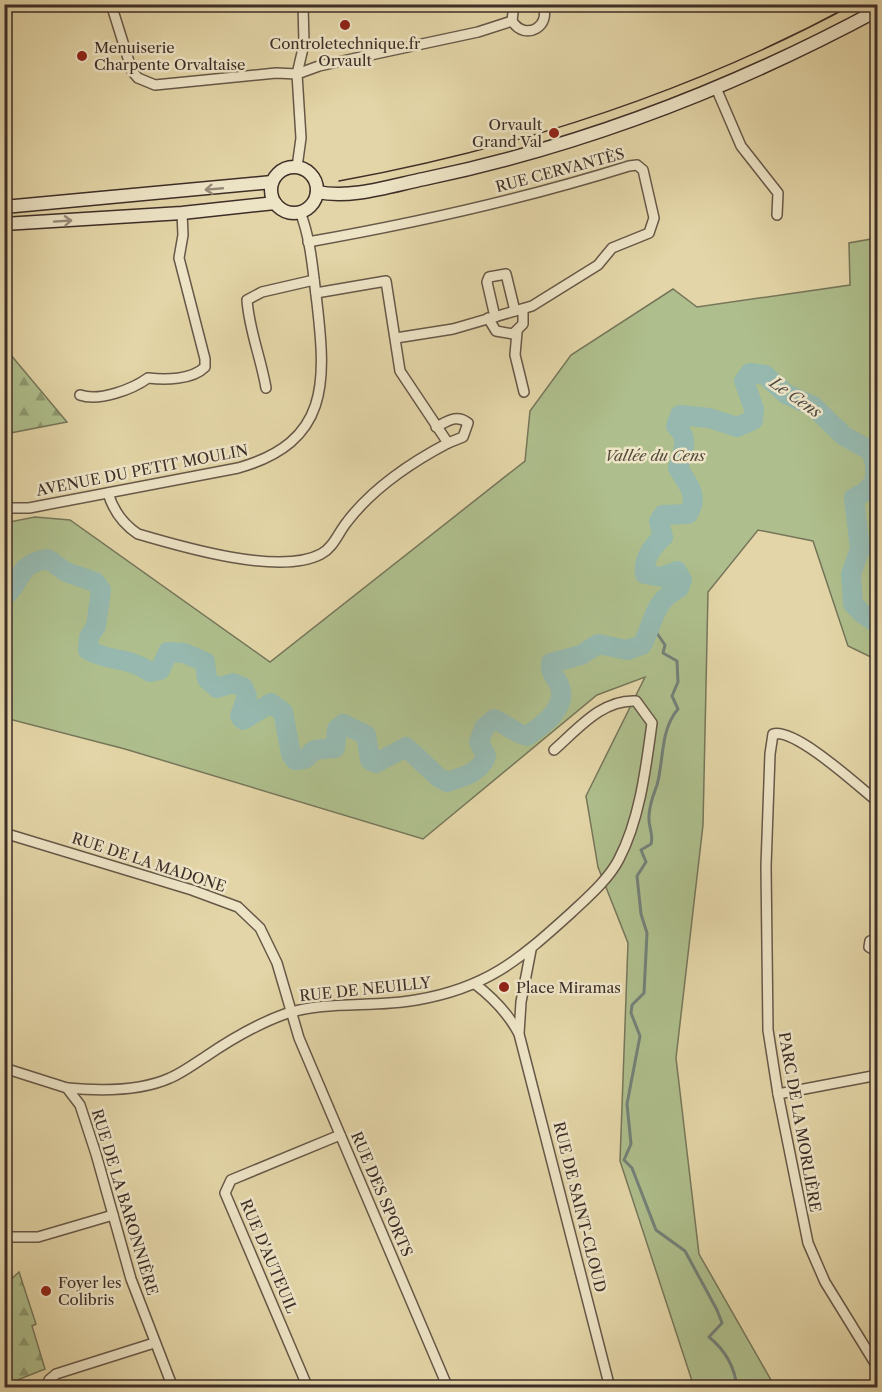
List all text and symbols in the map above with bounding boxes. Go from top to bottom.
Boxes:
marker: Controletechnique.fr Orvault [338,18,352,32]
place label: Controletechnique.fr Orvault [270,34,421,70]
place label: Menuiserie Charpente Orvaltaise [94,38,245,74]
marker: Menuiserie Charpente Orvaltaise [75,49,89,63]
place label: Orvault Grand Val [472,115,543,151]
marker: Orvault Grand Val [547,126,561,140]
street label: RUE CERVANTÈS [493,144,627,196]
one-way arrow [204,184,224,195]
one-way arrow [52,215,72,226]
water label: Le Cens [765,371,826,422]
street label: AVENUE DU PETIT MOULIN [33,440,250,500]
park label: Vallée du Cens [605,446,706,465]
street label: RUE DE LA MADONE [70,828,228,896]
street label: RUE DE NEUILLY [298,973,432,1005]
place label: Place Miramas [516,978,621,997]
marker: Place Miramas [497,980,511,994]
street label: PARC DE LA MORLIÈRE [775,1030,825,1214]
street label: RUE DE LA BARONNIÈRE [88,1107,162,1297]
street label: RUE DE SAINT-CLOUD [550,1120,610,1294]
street label: RUE DES SPORTS [347,1129,417,1259]
street label: RUE D'AUTEUIL [236,1196,302,1316]
place label: Foyer les Colibris [58,1273,122,1309]
marker: Foyer les Colibris [39,1284,53,1298]

